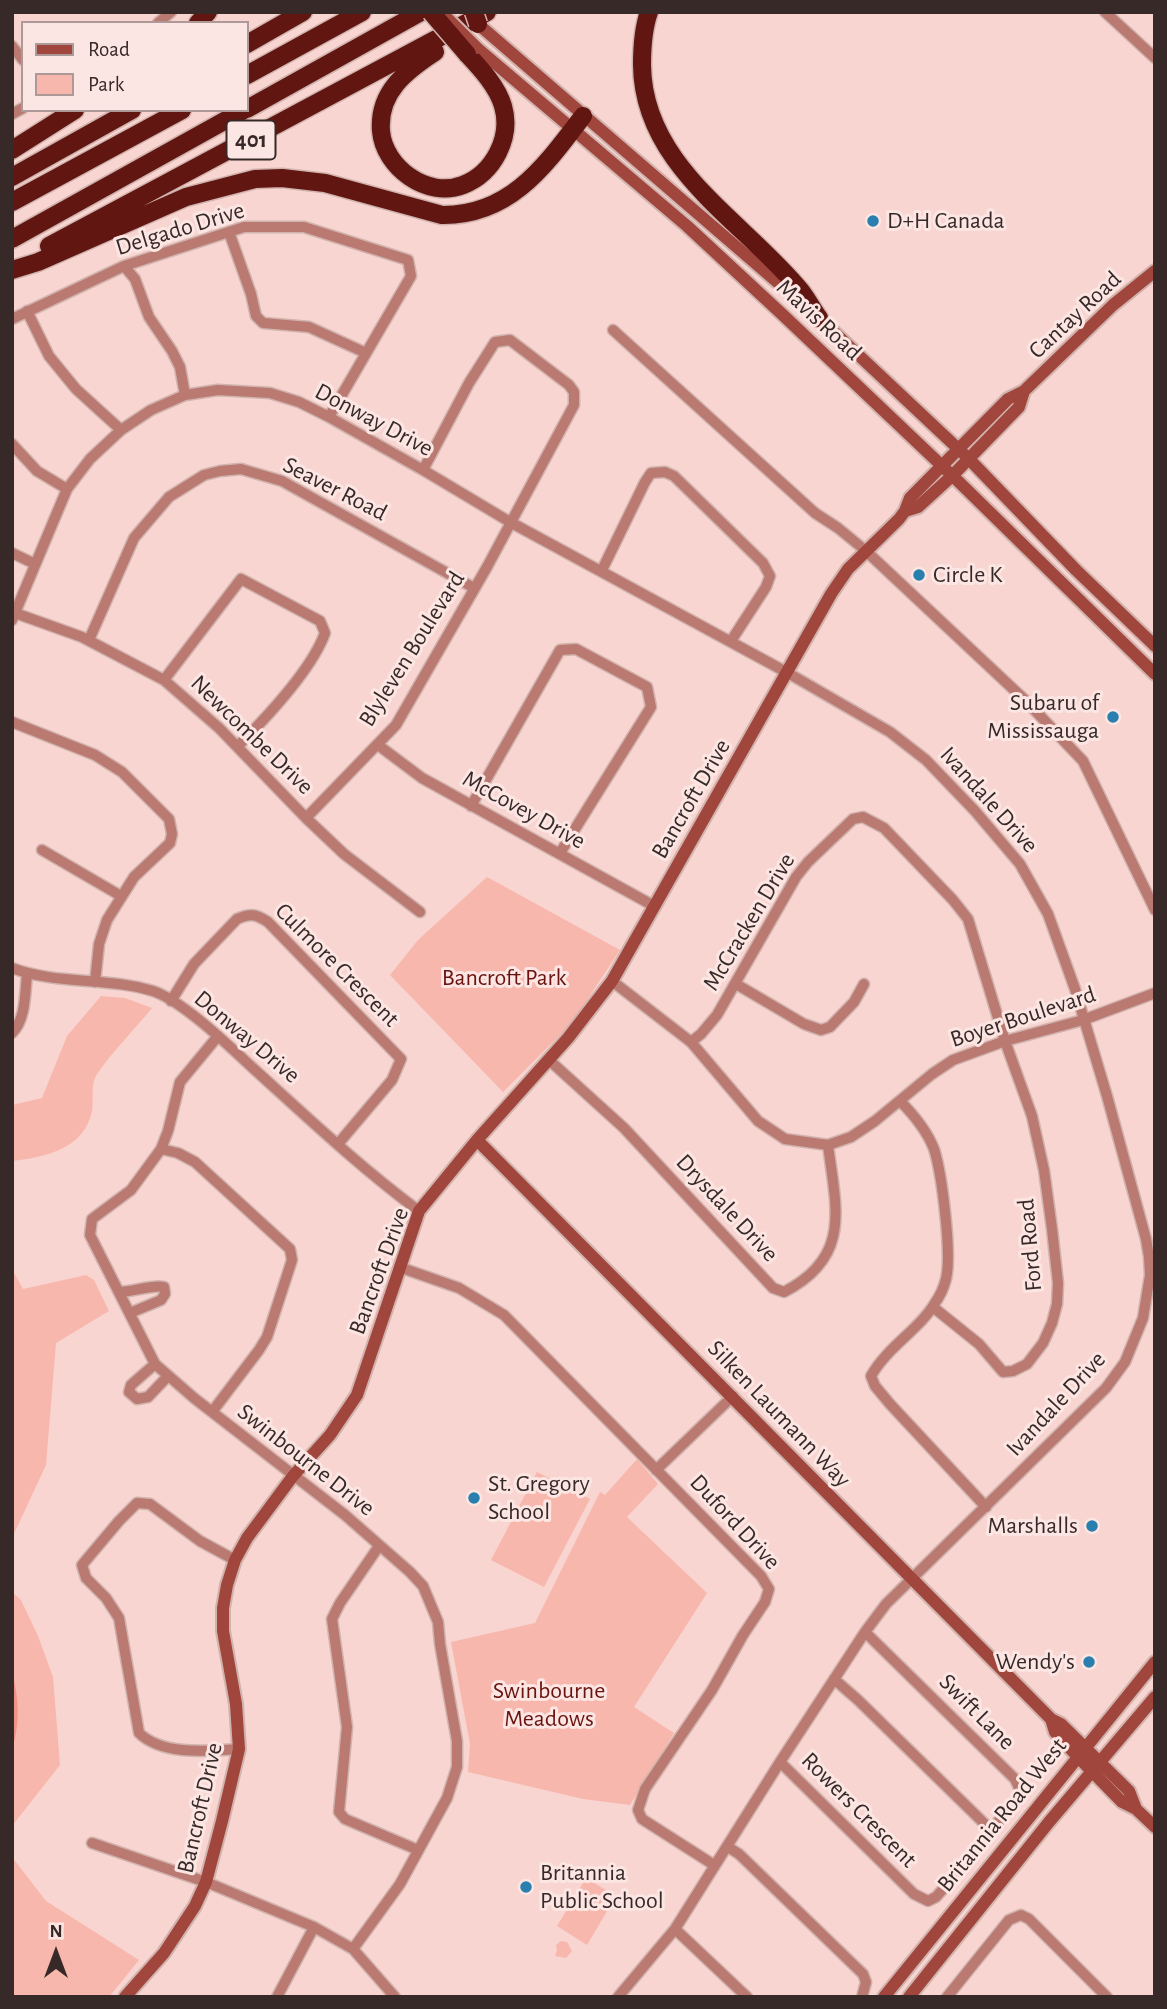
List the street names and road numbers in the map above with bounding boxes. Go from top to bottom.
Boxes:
road number: 401 [226,120,276,160]
street label: Delgado Drive [112,196,248,262]
street label: Cantay Road [1023,265,1127,365]
street label: Mavis Road [770,273,868,367]
street label: Donway Drive [310,377,438,463]
street label: Seaver Road [278,451,392,527]
street label: Blyleven Boulevard [353,566,471,732]
street label: Newcombe Drive [184,669,320,801]
street label: Bancroft Drive [645,734,737,864]
street label: Ivandale Drive [934,741,1044,859]
street label: McCovey Drive [457,764,591,856]
street label: McCracken Drive [697,848,801,996]
street label: Culmore Crescent [269,897,405,1033]
street label: Boyer Boulevard [947,980,1099,1054]
street label: Donway Drive [188,984,306,1090]
street label: Drysdale Drive [670,1148,784,1268]
street label: Ford Road [1012,1197,1048,1293]
street label: Bancroft Drive [343,1204,415,1338]
street label: Silken Laumann Way [701,1334,857,1494]
street label: Ivandale Drive [1000,1346,1112,1462]
street label: Swinbourne Drive [232,1397,380,1523]
street label: Duford Drive [684,1468,786,1576]
street label: Swift Lane [933,1668,1021,1756]
street label: Britannia Road West [931,1732,1073,1898]
street label: Bancroft Drive [171,1740,229,1876]
street label: Rowers Crescent [795,1746,923,1874]

